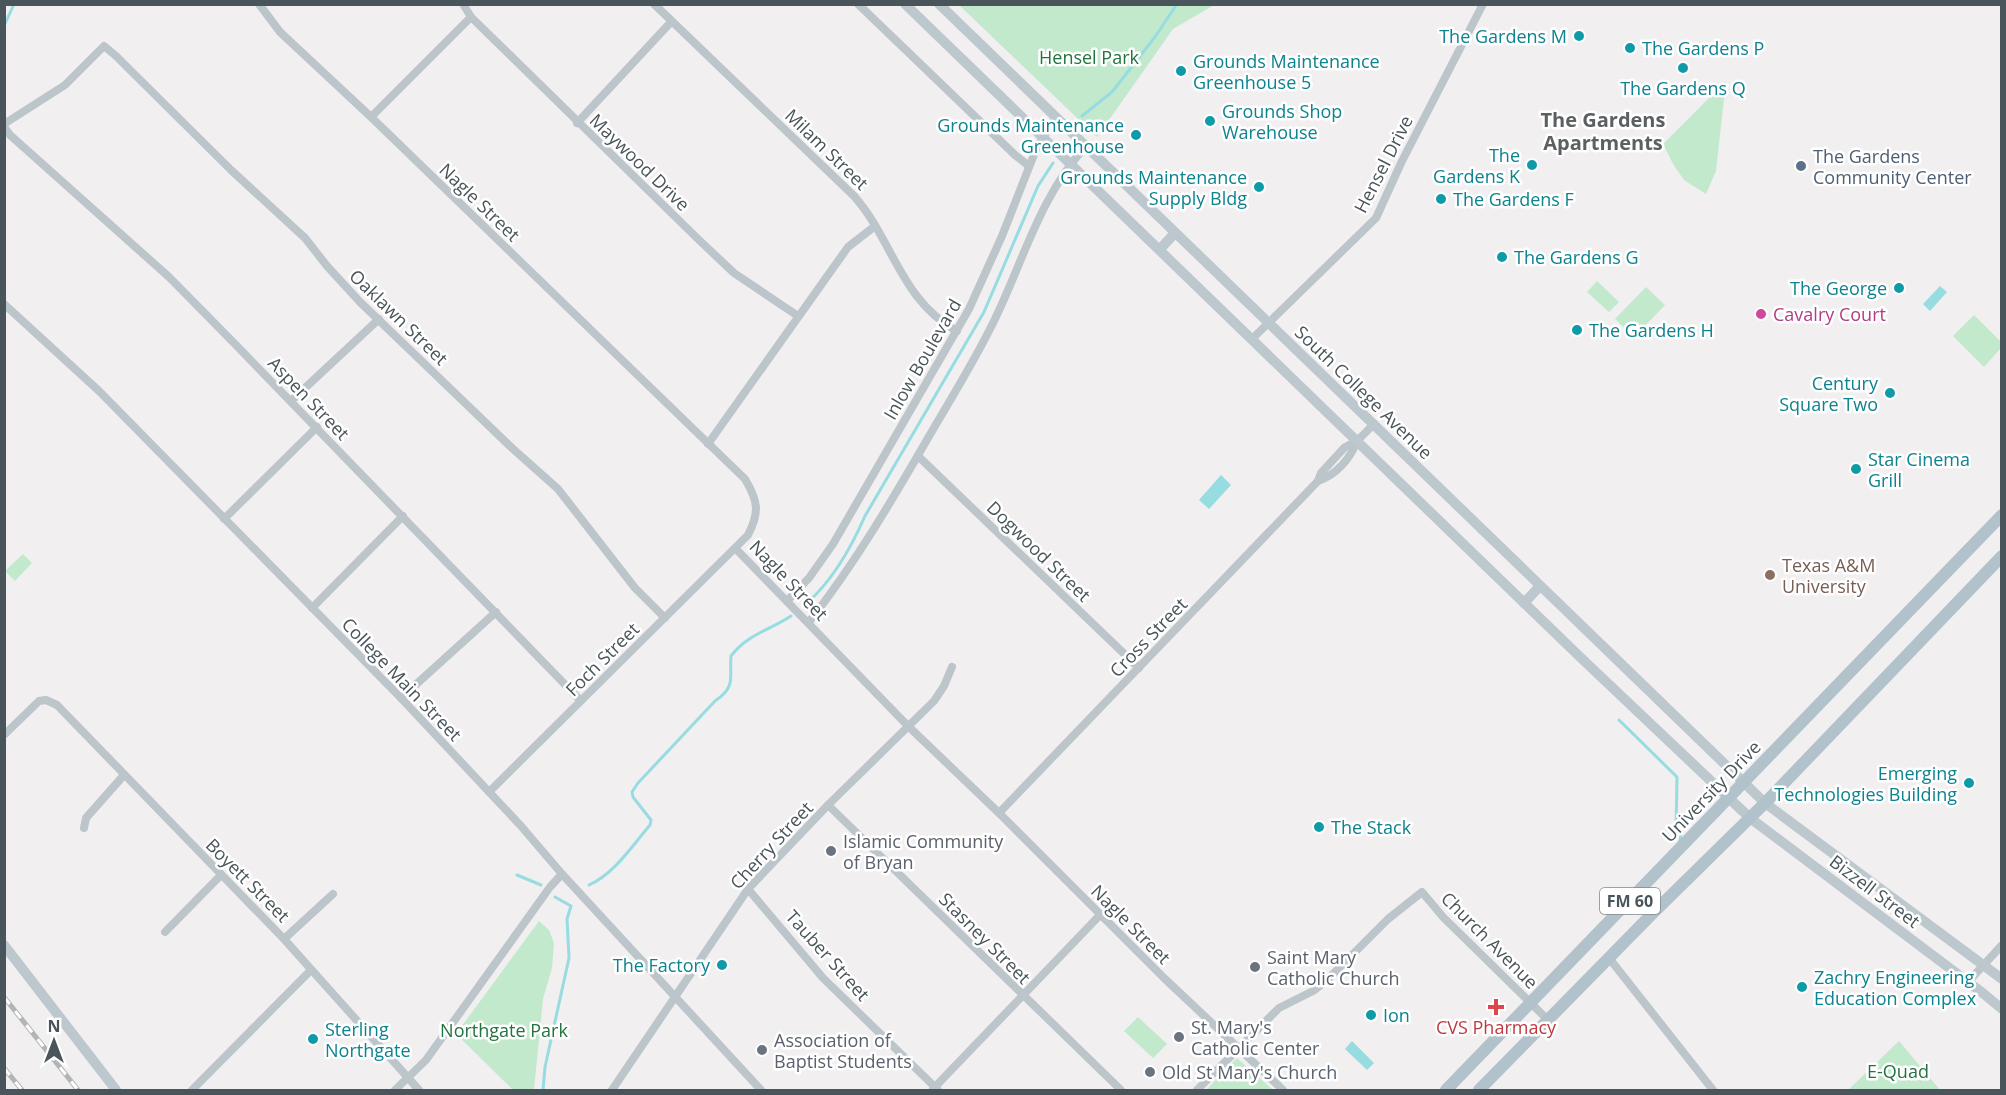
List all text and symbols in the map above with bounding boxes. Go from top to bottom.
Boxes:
place label: The Gardens M [1439,24,1567,48]
marker: The Gardens M [1572,29,1586,43]
place label: The Gardens P [1642,36,1764,60]
marker: The Gardens P [1623,41,1637,55]
park label: Hensel Park [1039,45,1140,69]
place label: Grounds Maintenance Greenhouse 5 [1193,49,1380,94]
marker: The Gardens Q [1676,61,1690,75]
marker: Grounds Maintenance Greenhouse 5 [1174,64,1188,78]
place label: The Gardens Q [1620,76,1746,100]
place label: Grounds Shop Warehouse [1222,99,1342,144]
street label: Milam Street [780,103,874,195]
district label: The Gardens Apartments [1541,106,1666,156]
street label: Maywood Drive [585,108,695,216]
street label: Hensel Drive [1348,111,1418,217]
place label: Grounds Maintenance Greenhouse [937,113,1124,158]
marker: Grounds Shop Warehouse [1203,114,1217,128]
marker: Grounds Maintenance Greenhouse [1129,128,1143,142]
place label: The Gardens K [1433,143,1521,188]
place label: The Gardens Community Center [1813,144,1972,189]
street label: Nagle Street [435,158,525,246]
marker: The Gardens K [1525,158,1539,172]
marker: The Gardens Community Center [1794,159,1808,173]
place label: Grounds Maintenance Supply Bldg [1060,165,1247,210]
marker: Grounds Maintenance Supply Bldg [1252,180,1266,194]
place label: The Gardens F [1453,187,1574,211]
marker: The Gardens F [1434,192,1448,206]
place label: The Gardens G [1514,245,1639,269]
marker: The Gardens G [1495,250,1509,264]
street label: Oaklawn Street [345,264,453,370]
place label: The George [1790,276,1887,300]
marker: The George [1892,281,1906,295]
street label: Inlow Boulevard [878,294,966,424]
place label: Cavalry Court [1773,302,1886,326]
marker: Cavalry Court [1754,307,1768,321]
place label: The Gardens H [1589,318,1714,342]
street label: South College Avenue [1290,320,1438,464]
marker: The Gardens H [1570,323,1584,337]
street label: Aspen Street [263,351,355,445]
place label: Century Square Two [1779,371,1879,416]
marker: Century Square Two [1883,386,1897,400]
place label: Star Cinema Grill [1868,447,1970,492]
marker: Star Cinema Grill [1849,462,1863,476]
street label: Dogwood Street [982,495,1096,607]
street label: Nagle Street [745,535,833,625]
place label: Texas A&M University [1782,553,1875,598]
marker: Texas A&M University [1763,568,1777,582]
street label: Cross Street [1104,592,1192,682]
street label: College Main Street [337,612,467,746]
street label: Foch Street [560,617,644,701]
street label: University Drive [1656,735,1766,847]
place label: Emerging Technologies Building [1774,761,1957,806]
marker: Emerging Technologies Building [1962,776,1976,790]
street label: Cherry Street [724,796,818,894]
place label: The Stack [1331,815,1412,839]
marker: The Stack [1312,820,1326,834]
place label: Islamic Community of Bryan [843,829,1004,874]
street label: Boyett Street [201,833,295,927]
marker: Islamic Community of Bryan [824,844,838,858]
street label: Bizzell Street [1825,849,1925,933]
street label: Nagle Street [1086,879,1176,969]
street label: Church Avenue [1436,886,1544,994]
street label: Stasney Street [934,887,1036,989]
road number: FM 60 [1600,888,1660,914]
street label: Tauber Street [781,904,875,1006]
place label: Saint Mary Catholic Church [1267,945,1399,990]
place label: The Factory [613,953,711,977]
marker: The Factory [715,958,729,972]
marker: Saint Mary Catholic Church [1248,960,1262,974]
place label: Zachry Engineering Education Complex [1814,965,1977,1010]
marker: Zachry Engineering Education Complex [1795,980,1809,994]
marker: CVS Pharmacy [1489,1000,1503,1014]
place label: Ion [1383,1003,1410,1027]
marker: Ion [1364,1008,1378,1022]
north arrow [24,1011,84,1071]
text: N [47,1015,61,1037]
place label: St. Mary's Catholic Center [1191,1015,1320,1060]
place label: CVS Pharmacy [1436,1015,1557,1039]
place label: Sterling Northgate [325,1017,411,1062]
park label: Northgate Park [440,1018,568,1042]
place label: Association of Baptist Students [774,1028,912,1073]
marker: St. Mary's Catholic Center [1172,1030,1186,1044]
marker: Sterling Northgate [306,1032,320,1046]
marker: Association of Baptist Students [755,1043,769,1057]
park label: E-Quad [1867,1059,1929,1083]
place label: Old St Mary's Church [1162,1060,1337,1084]
marker: Old St Mary's Church [1143,1065,1157,1079]

